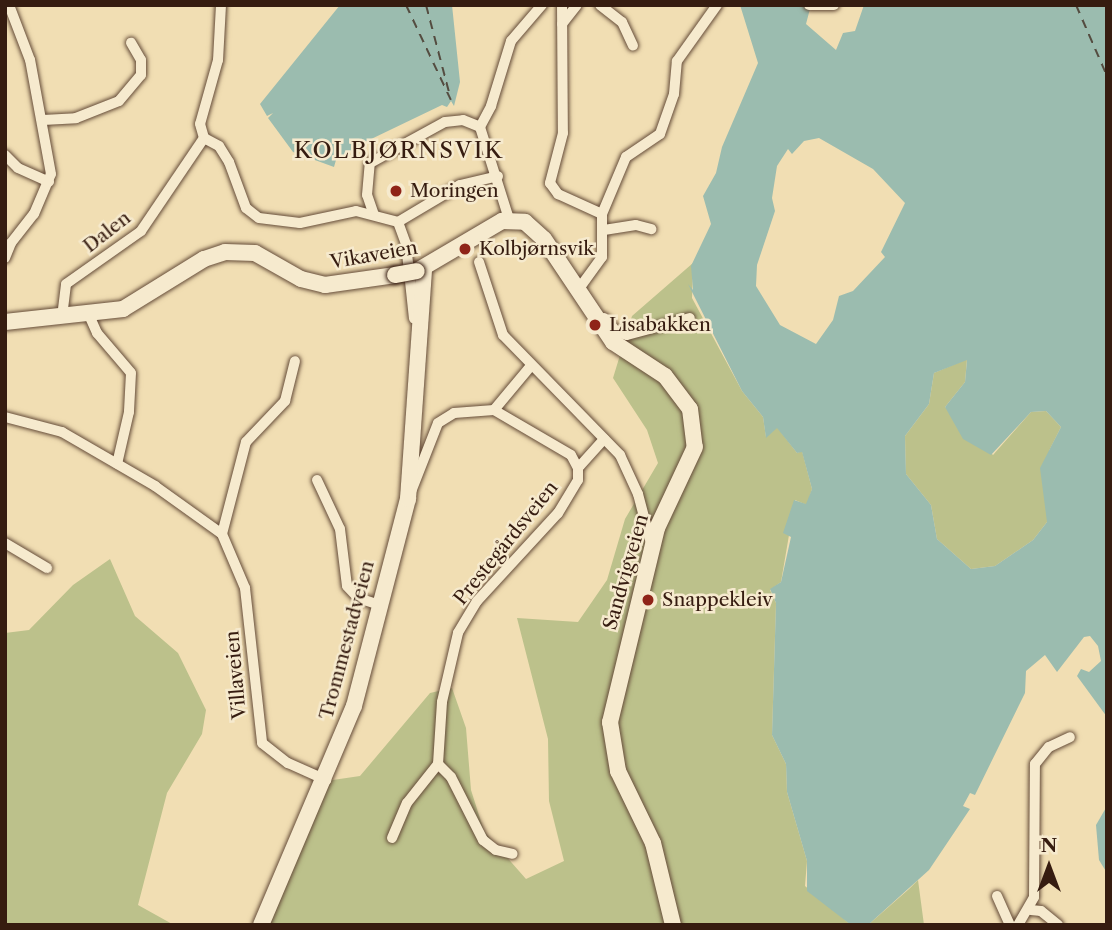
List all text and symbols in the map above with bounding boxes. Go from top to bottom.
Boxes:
district label: KOLBJØRNSVIK [295,136,503,164]
place label: Moringen [410,180,499,202]
marker: Moringen [388,183,404,199]
street label: Dalen [79,207,135,257]
street label: Vikaveien [329,236,419,274]
place label: Kolbjørnsvik [479,238,594,260]
marker: Kolbjørnsvik [457,241,473,257]
place label: Lisabakken [609,314,711,336]
marker: Lisabakken [587,317,603,333]
street label: Prestegårdsveien [449,477,563,609]
street label: Sandvigveien [599,511,653,633]
street label: Trommestadveien [315,558,379,722]
place label: Snappekleiv [662,589,772,611]
marker: Snappekleiv [640,592,656,608]
street label: Villaveien [221,630,251,720]
north arrow [1014,832,1084,902]
text: N [1041,834,1057,857]

